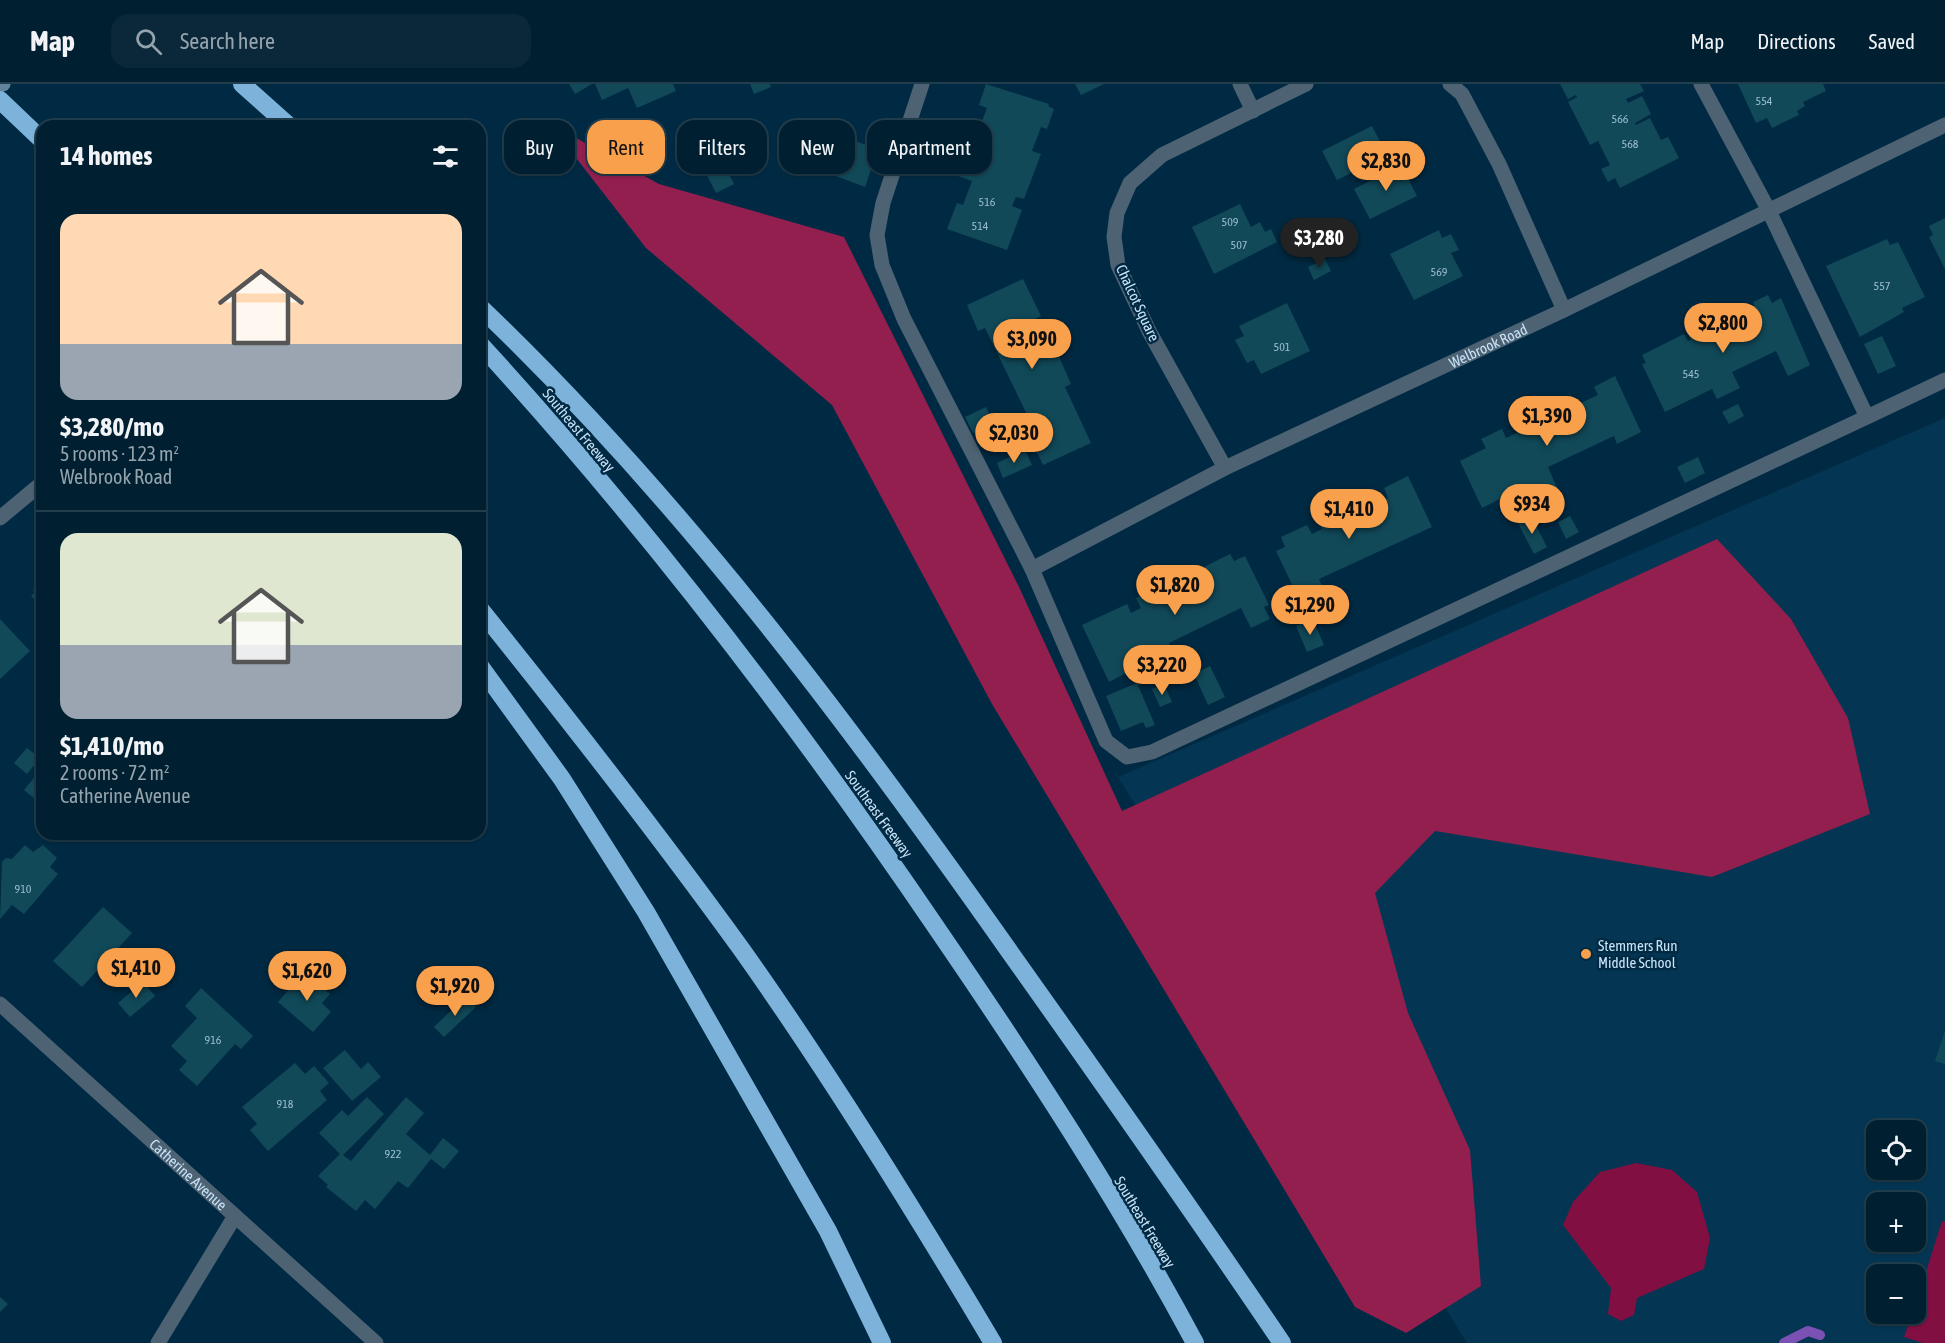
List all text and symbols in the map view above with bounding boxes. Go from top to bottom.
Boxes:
search box [111,14,531,68]
text: Map [30,25,75,57]
icon: search [132,25,165,58]
text: Search here [180,28,275,54]
text: Map [1690,29,1724,53]
text: Directions [1757,29,1836,53]
text: Saved [1869,29,1915,53]
house number: 554 [1756,94,1773,108]
house number: 566 [1612,112,1629,126]
chip: Buy [504,120,575,174]
chip: Rent [587,120,665,174]
chip: Filters [677,120,767,174]
chip: New [779,120,855,174]
chip: Apartment [867,120,992,174]
house number: 568 [1622,137,1639,151]
icon: filters [429,140,462,173]
text: 14 homes [60,141,153,171]
pin: $2,830 [1337,141,1435,192]
text: $2,830 [1361,149,1411,172]
house number: 516 [979,195,996,209]
house number: 509 [1222,215,1239,229]
pin: $3,280 [1270,218,1368,269]
house number: 514 [972,219,989,233]
text: $3,280 [1294,226,1344,249]
house number: 507 [1231,238,1248,252]
icon: home [207,253,315,361]
street label: Chalcot Square [1113,262,1163,344]
house number: 569 [1431,265,1448,279]
house number: 557 [1874,279,1891,293]
pin: $2,800 [1674,303,1772,354]
text: $2,800 [1698,311,1748,334]
pin: $3,090 [983,319,1081,370]
street label: Welbrook Road [1446,320,1530,371]
text: $3,090 [1007,327,1057,350]
house number: 501 [1274,340,1291,354]
house number: 545 [1683,367,1699,381]
street label: Southeast Freeway [539,385,619,475]
pin: $1,390 [1498,396,1596,447]
text: $1,390 [1522,404,1572,427]
text: $3,280/mo [60,412,164,442]
pin: $2,030 [965,413,1063,464]
text: $2,030 [989,421,1039,444]
text: 5 rooms · 123 m² [60,442,179,465]
text: Welbrook Road [60,465,172,488]
pin: $934 [1496,484,1568,535]
pin: $1,410 [1300,489,1398,540]
text: $934 [1514,492,1550,515]
text: $1,410 [1324,497,1374,520]
pin: $1,820 [1126,565,1224,616]
icon: home [207,572,315,680]
text: $1,820 [1150,573,1200,596]
pin: $1,290 [1261,585,1359,636]
text: $1,290 [1285,593,1335,616]
pin: $3,220 [1113,645,1211,696]
text: $3,220 [1137,653,1187,676]
text: $1,410/mo [60,731,164,761]
text: 2 rooms · 72 m² [60,761,170,784]
street label: Southeast Freeway [842,767,916,861]
text: Catherine Avenue [60,784,190,807]
house number: 910 [15,882,32,896]
place label: Stemmers Run Middle School [1598,937,1678,971]
marker: Stemmers Run Middle School [1579,947,1593,961]
pin: $1,410 [87,948,185,999]
pin: $1,620 [258,951,356,1002]
text: $1,410 [111,956,161,979]
text: $1,620 [282,959,332,982]
pin: $1,920 [406,966,504,1017]
text: $1,920 [430,974,480,997]
house number: 916 [205,1033,222,1047]
house number: 918 [277,1097,294,1111]
map controls [1866,1120,1926,1324]
button: locate [1866,1120,1926,1180]
street label: Catherine Avenue [147,1135,231,1213]
house number: 922 [385,1147,401,1161]
street label: Southeast Freeway [1111,1173,1179,1271]
button: + [1866,1192,1926,1252]
button: − [1866,1264,1926,1324]

